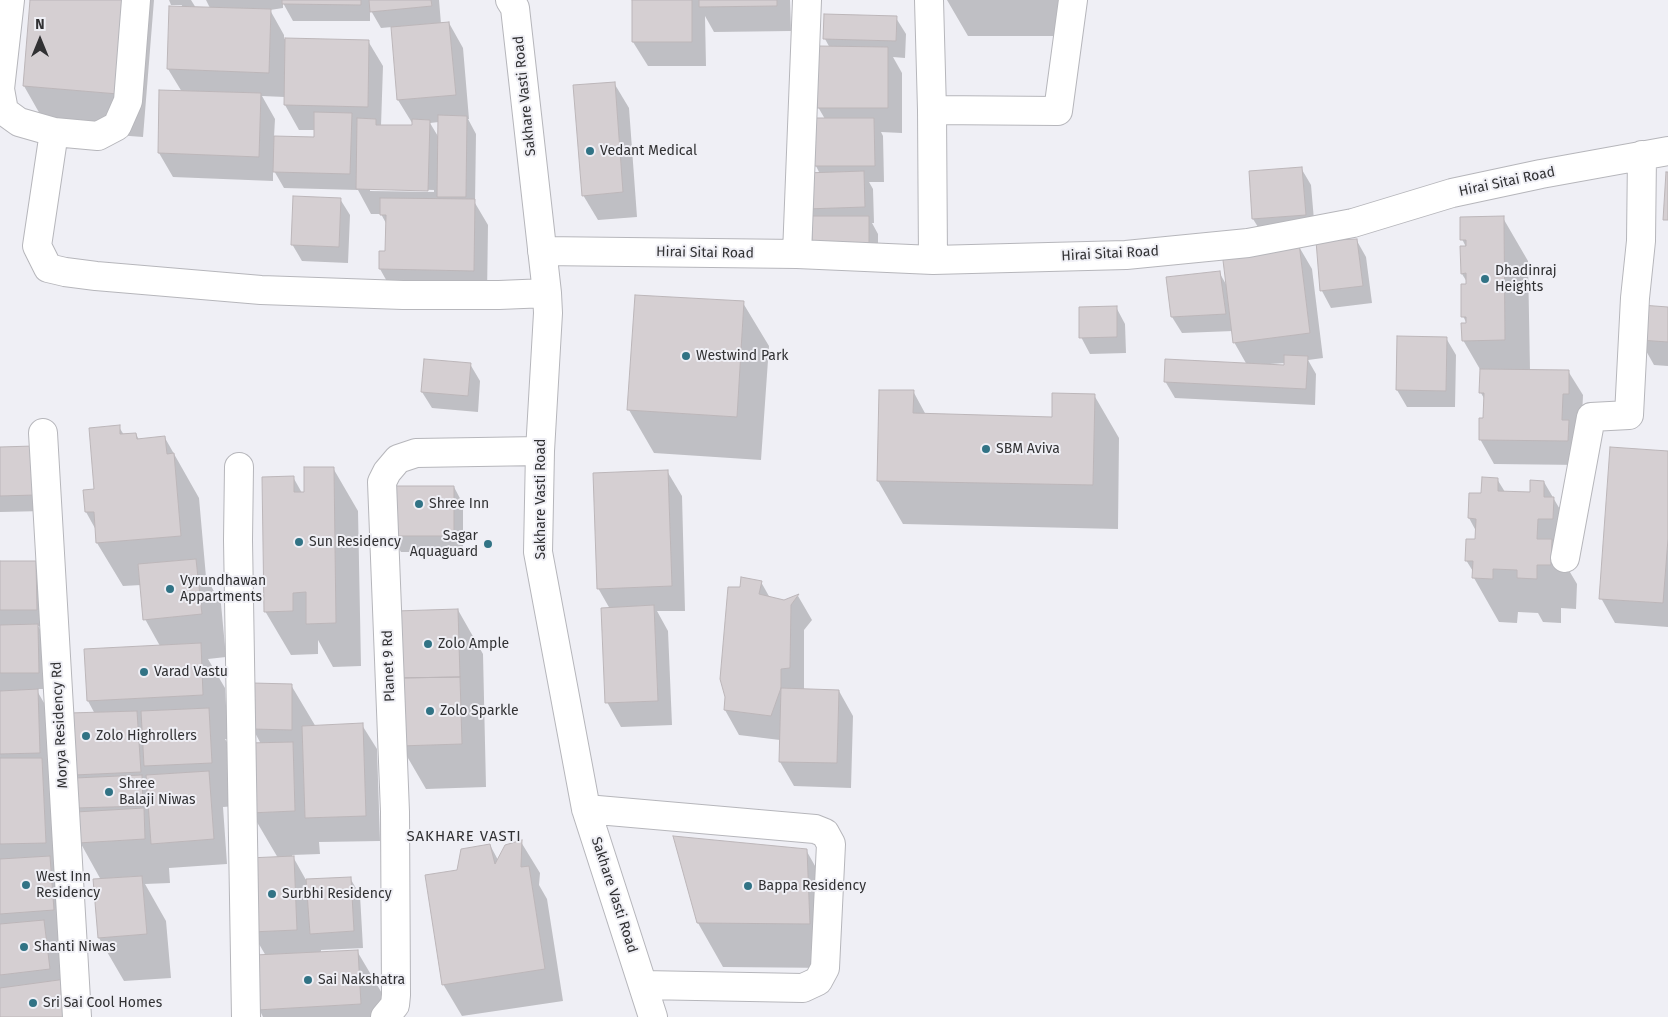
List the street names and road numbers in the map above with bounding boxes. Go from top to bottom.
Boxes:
street label: Sakhare Vasti Road [510,35,540,157]
street label: Hirai Sitai Road [1457,164,1557,200]
street label: Hirai Sitai Road [1061,243,1159,265]
street label: Hirai Sitai Road [656,244,754,262]
street label: Sakhare Vasti Road [533,439,549,559]
street label: Planet 9 Rd [379,630,399,702]
street label: Morya Residency Rd [48,661,72,789]
street label: Sakhare Vasti Road [587,835,641,955]

